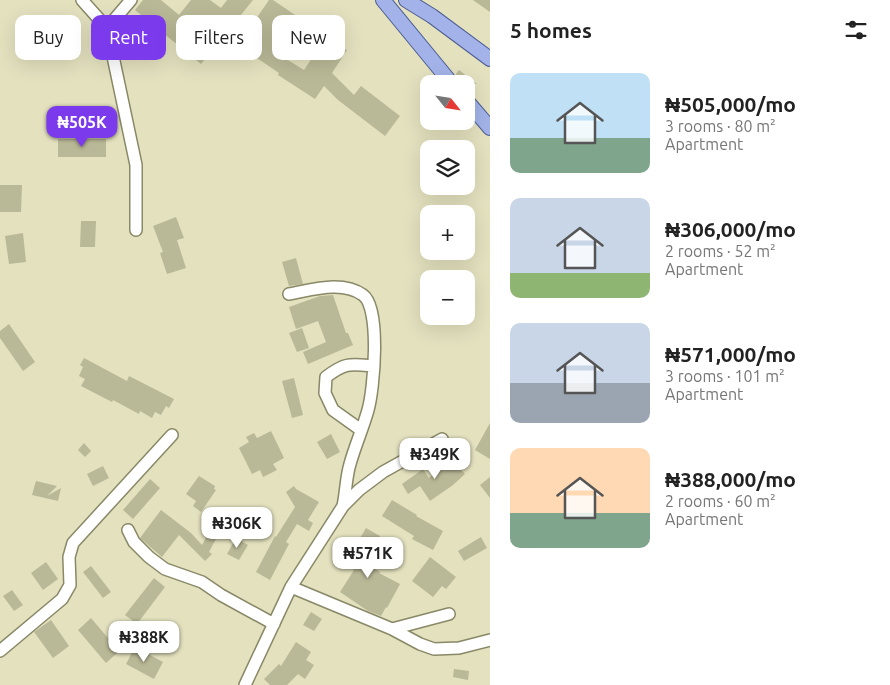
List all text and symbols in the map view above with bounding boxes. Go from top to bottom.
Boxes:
chip: Buy [15,15,81,60]
chip: Rent [91,15,166,60]
chip: Filters [176,15,262,60]
chip: New [272,15,345,60]
icon: filters [842,16,870,44]
text: 5 homes [510,18,592,42]
north arrow [420,75,475,130]
map controls [420,75,475,325]
text: ₦505,000/mo [665,92,796,116]
icon: home [550,93,610,153]
pin: ₦505K [47,106,117,148]
text: ₦505K [57,113,107,131]
text: 3 rooms · 80 m² [665,117,776,135]
text: Apartment [665,135,743,153]
button: layers [420,140,475,195]
button: + [420,205,475,260]
text: ₦306,000/mo [665,217,796,241]
icon: home [550,218,610,278]
text: 2 rooms · 52 m² [665,242,776,260]
text: Apartment [665,260,743,278]
button: − [420,270,475,325]
text: ₦571,000/mo [665,342,796,366]
icon: home [550,343,610,403]
text: 3 rooms · 101 m² [665,367,785,385]
text: Apartment [665,385,743,403]
pin: ₦349K [400,438,470,480]
text: ₦349K [410,445,460,463]
text: ₦388,000/mo [665,467,796,491]
icon: home [550,468,610,528]
text: 2 rooms · 60 m² [665,492,776,510]
pin: ₦306K [202,506,272,549]
text: Apartment [665,510,743,528]
text: ₦306K [212,514,262,532]
pin: ₦571K [333,536,403,579]
text: ₦571K [343,544,393,562]
pin: ₦388K [109,620,179,663]
text: ₦388K [119,628,169,646]

